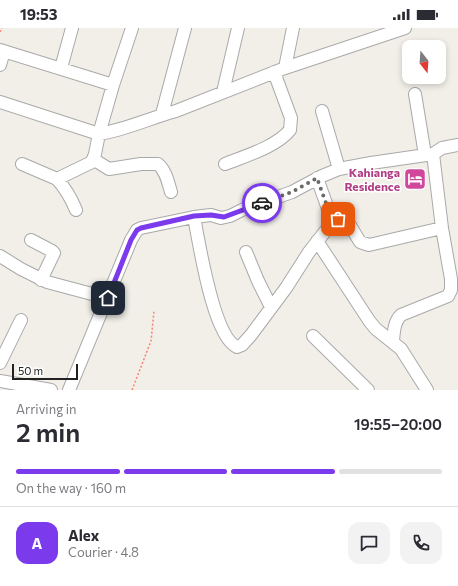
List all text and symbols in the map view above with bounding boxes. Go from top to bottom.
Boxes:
text: 19:53 [20,5,58,23]
north arrow [402,40,446,84]
map controls [402,40,446,84]
place label: Kahianga Residence [344,165,400,193]
hotel icon: Kahianga Residence [402,166,428,192]
courier [242,183,282,223]
icon: car [251,192,273,214]
pin [321,202,355,236]
icon: bag [327,208,349,230]
pin [91,281,125,315]
icon: home [97,287,119,309]
scale bar [12,362,78,381]
text: 50 m [18,364,43,377]
text: Arriving in [16,401,76,417]
text: 19:55–20:00 [354,415,442,433]
text: 2 min [16,416,80,447]
text: On the way · 160 m [16,480,126,496]
button: chat [348,522,390,564]
button: phone [400,522,442,564]
text: Alex [68,526,99,544]
text: A [32,534,42,552]
text: Courier · 4.8 [68,544,139,560]

